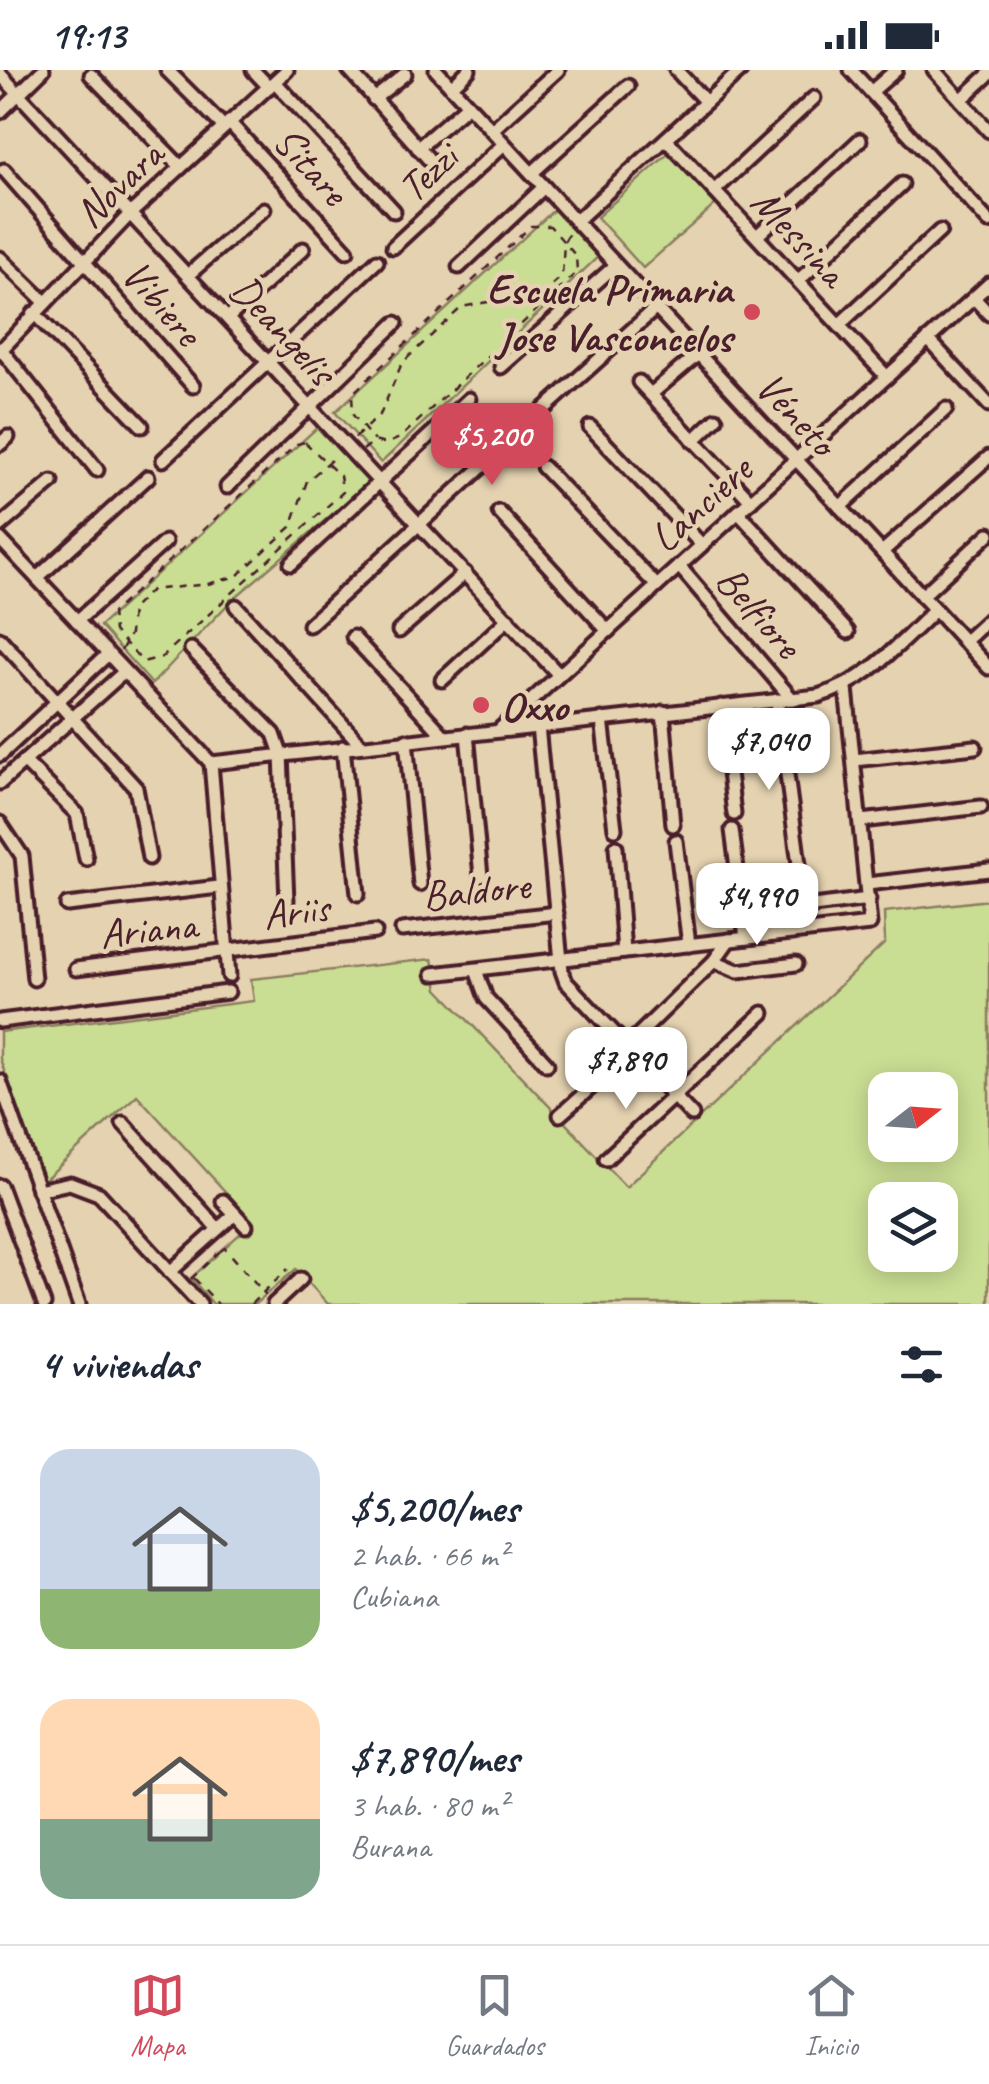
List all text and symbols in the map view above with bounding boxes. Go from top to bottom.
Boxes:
text: 19:13 [50,12,125,59]
street label: Sitare [262,115,362,218]
street label: Novara [63,127,177,239]
street label: Tezzi [387,129,473,214]
street label: Messina [740,176,861,300]
street label: Vibiere [110,249,216,359]
place label: Escuela Primaria Jose Vasconcelos [487,263,736,364]
street label: Deangelis [219,264,350,399]
marker: Escuela Primaria Jose Vasconcelos [741,301,763,323]
street label: Véneto [744,361,851,470]
pin: $5,200 [411,403,573,488]
text: $5,200 [453,415,531,456]
street label: Lanciere [639,442,766,564]
street label: Belfiore [704,555,815,671]
place label: Oxxo [501,680,570,733]
marker: Oxxo [470,694,492,716]
pin: $7,040 [688,708,850,793]
text: $7,040 [730,720,808,761]
street label: Baldore [420,858,535,922]
pin: $4,990 [676,863,838,948]
text: $4,990 [718,875,796,916]
street label: Ariis [260,881,336,942]
street label: Ariana [97,898,203,961]
pin: $7,890 [545,1027,707,1112]
text: $7,890 [587,1039,665,1080]
north arrow [868,1072,958,1162]
map controls [868,1072,958,1272]
button: layers [868,1182,958,1272]
icon: filters [894,1337,949,1392]
text: 4 viviendas [40,1338,197,1391]
text: $5,200/mes [350,1482,519,1535]
icon: home [120,1489,240,1609]
text: 2 hab. · 66 m² [350,1535,507,1576]
text: Cubiana [350,1576,438,1617]
text: $7,890/mes [350,1732,519,1785]
icon: home [120,1739,240,1859]
text: 3 hab. · 80 m² [350,1785,507,1826]
text: Burana [350,1826,430,1867]
tab: Mapa [130,1968,185,2063]
tab: Guardados [445,1968,544,2063]
tab: Inicio [804,1968,859,2063]

